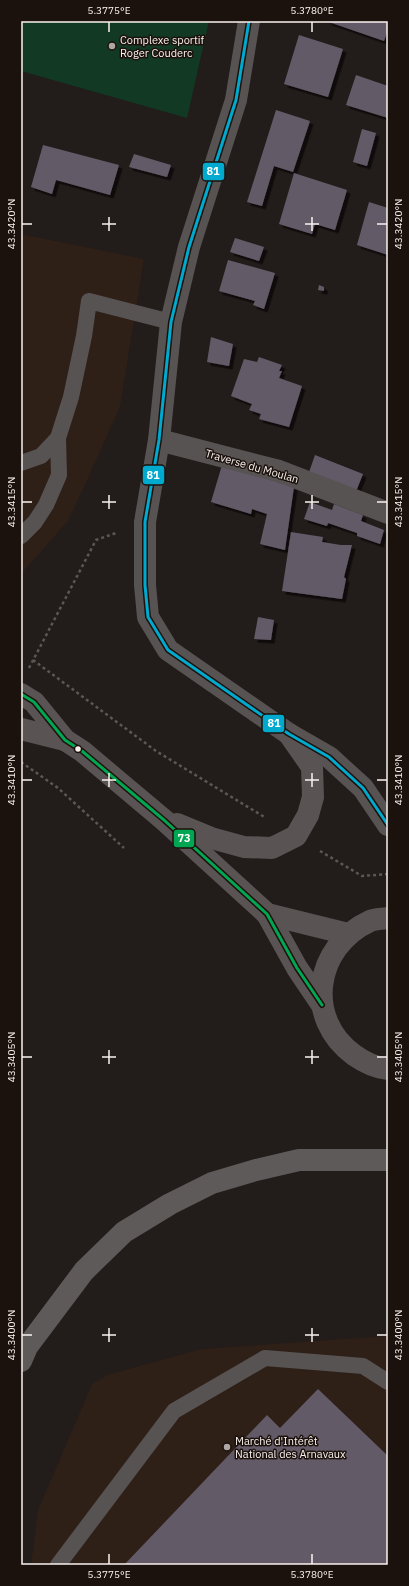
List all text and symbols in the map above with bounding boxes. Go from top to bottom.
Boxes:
text: 5.3775°E [87,4,131,17]
text: 5.3780°E [290,4,334,17]
place label: Complexe sportif Roger Couderc [120,33,205,60]
marker: Complexe sportif Roger Couderc [107,41,117,51]
line badge: 81 [202,162,225,181]
text: 81 [206,164,220,178]
text: 43.3420°N [5,199,18,249]
text: 43.3420°N [392,199,405,249]
street label: Traverse du Moulan [204,446,300,486]
line badge: 81 [142,465,165,485]
text: 81 [146,468,160,482]
text: 43.3415°N [5,477,18,527]
text: 43.3415°N [392,477,405,527]
line badge: 81 [262,714,285,733]
text: 81 [267,716,281,730]
unlabelled marker [73,744,83,754]
text: 43.3410°N [5,755,18,805]
text: 43.3410°N [392,755,405,805]
line badge: 73 [173,829,195,848]
text: 73 [177,831,191,845]
text: 43.3405°N [5,1032,18,1082]
text: 43.3405°N [392,1032,405,1082]
text: 43.3400°N [5,1310,18,1360]
text: 43.3400°N [392,1310,405,1360]
place label: Marché d'Intérêt National des Arnavaux [235,1434,346,1461]
marker: Marché d'Intérêt National des Arnavaux [222,1442,232,1452]
text: 5.3775°E [87,1568,131,1581]
text: 5.3780°E [290,1568,334,1581]

